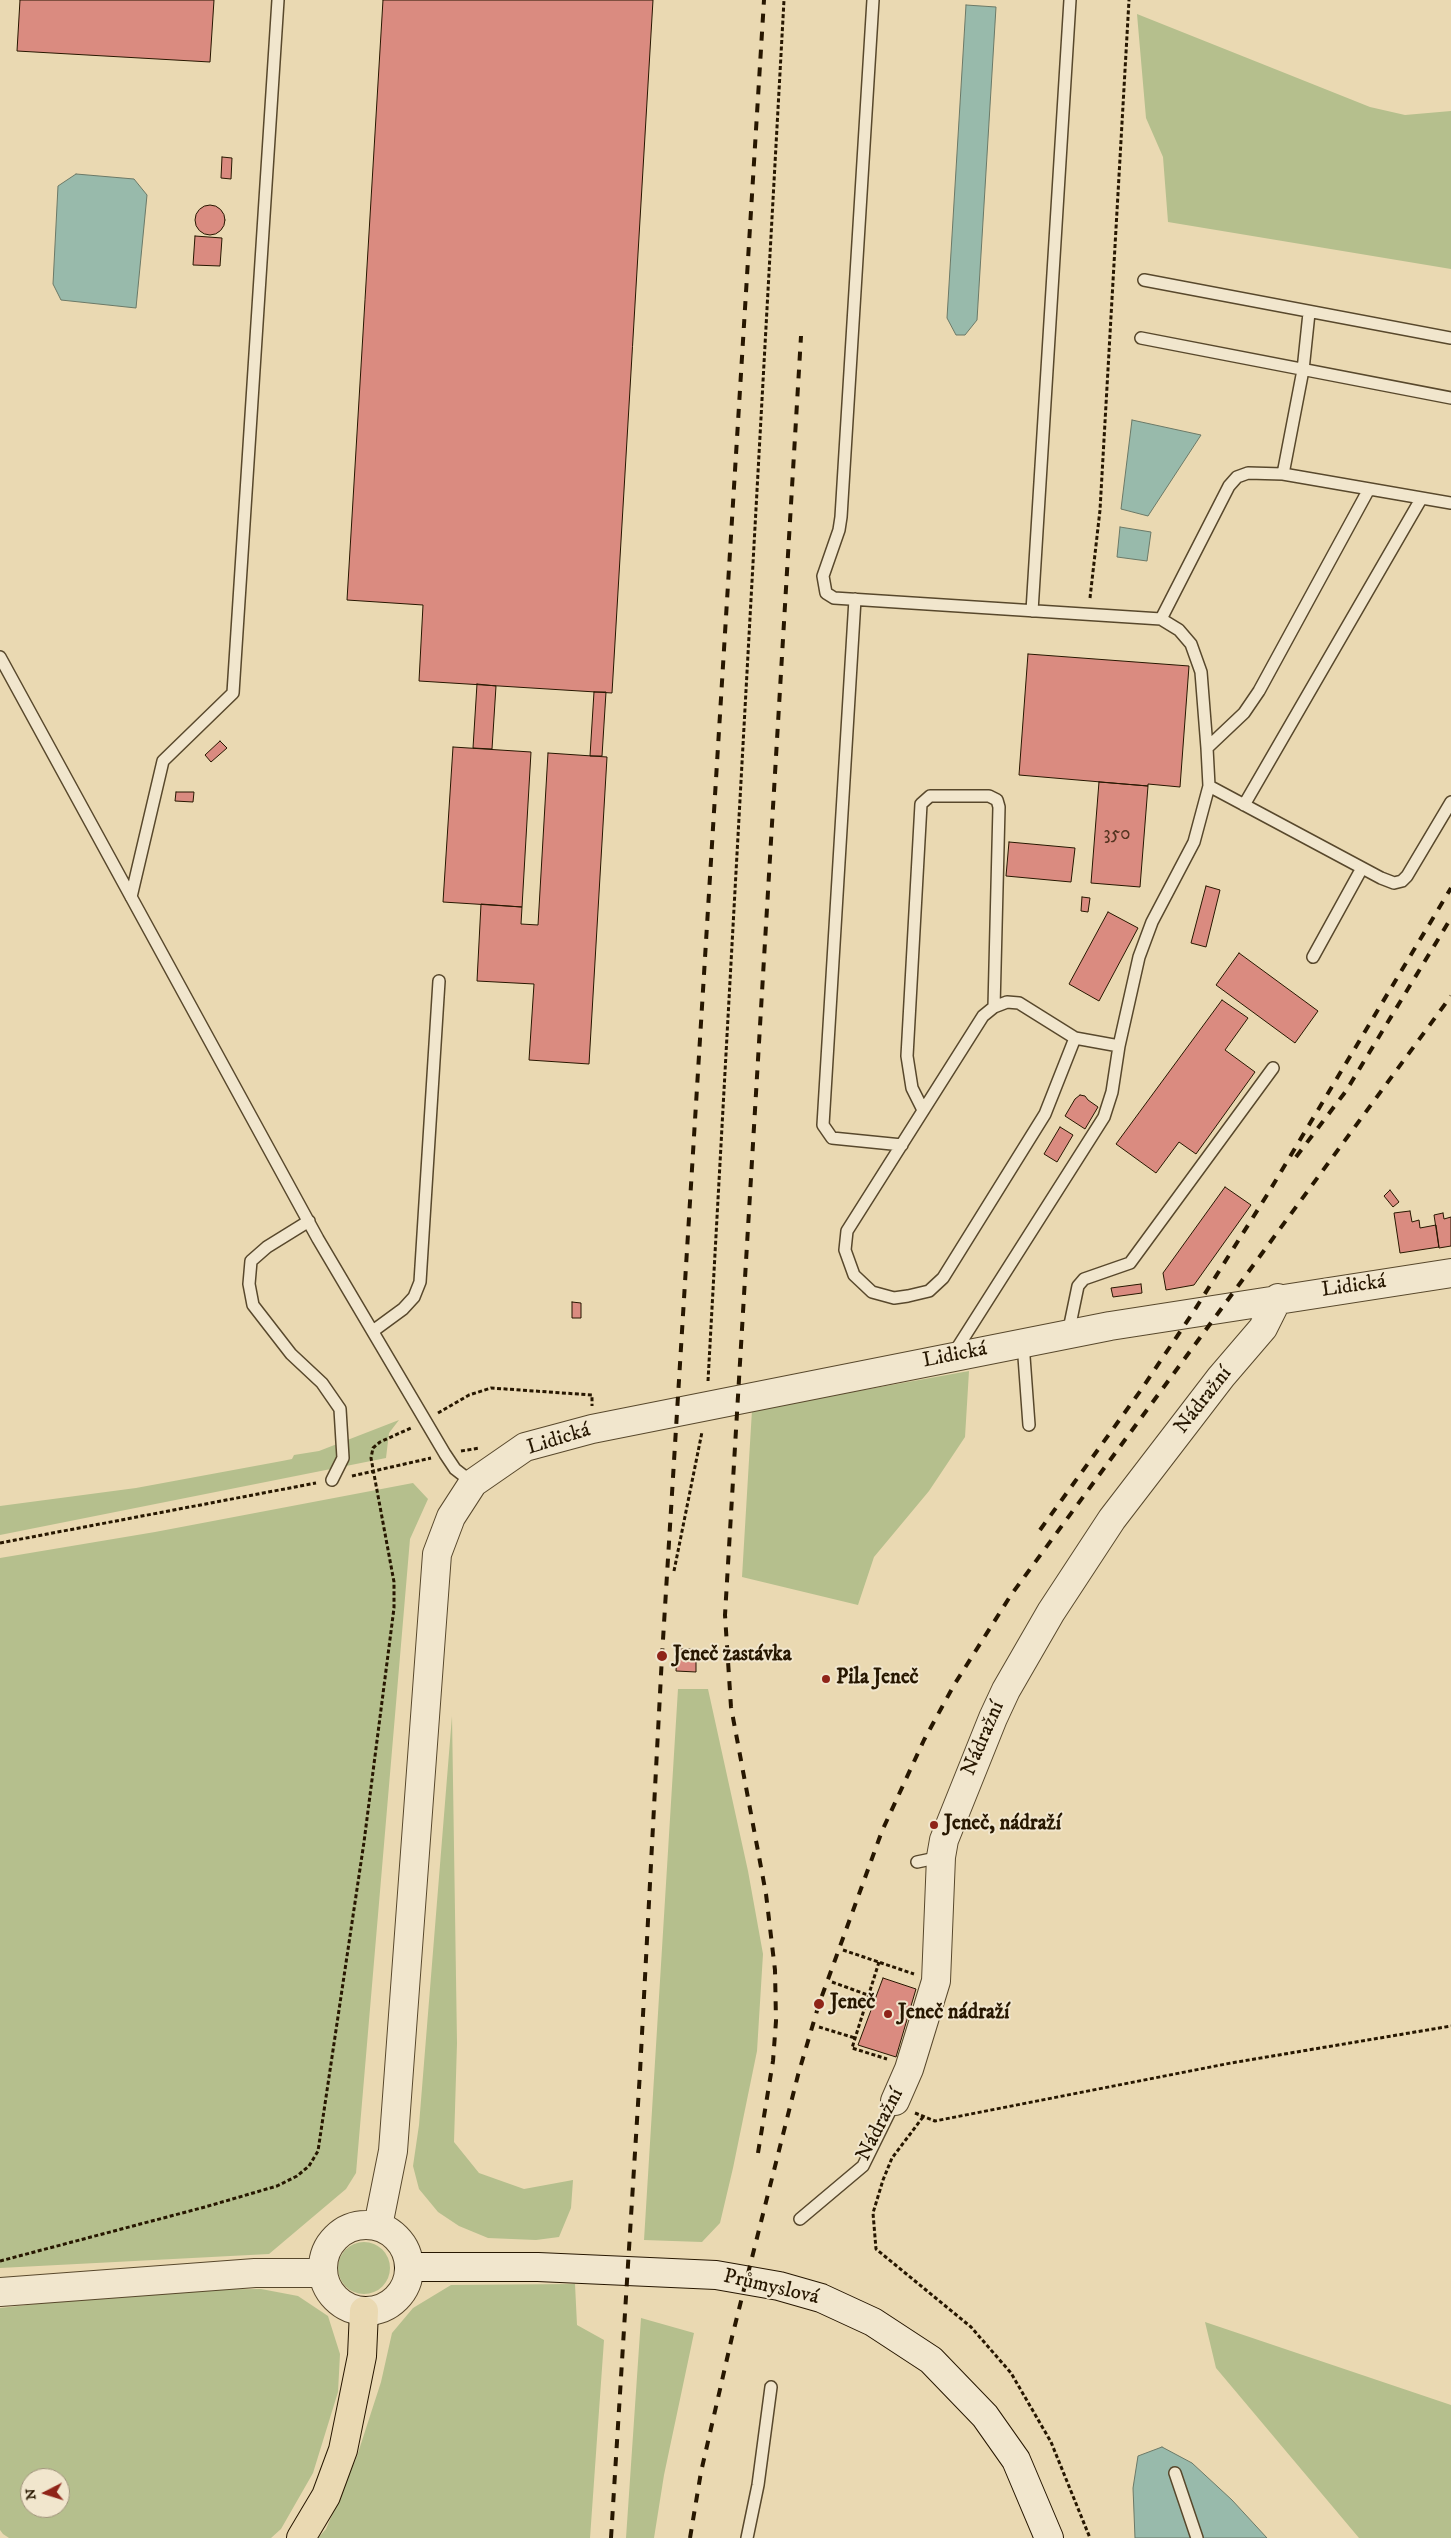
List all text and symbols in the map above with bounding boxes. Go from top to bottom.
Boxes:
house number: 350 [1104,824,1130,846]
street label: Lidická [1320,1270,1388,1304]
street label: Lidická [921,1337,989,1375]
street label: Nádražní [1170,1362,1238,1440]
street label: Lidická [524,1418,594,1462]
place label: Jeneč zastávka [673,1643,792,1669]
marker: Jeneč zastávka [655,1649,669,1663]
place label: Pila Jeneč [836,1666,919,1692]
marker: Pila Jeneč [820,1673,832,1685]
street label: Nádražní [957,1698,1011,1780]
place label: Jeneč, nádraží [944,1812,1061,1838]
marker: Jeneč, nádraží [928,1819,940,1831]
place label: Jeneč [830,1991,875,2017]
marker: Jeneč [812,1997,826,2011]
place label: Jeneč nádraží [898,2001,1009,2027]
marker: Jeneč nádraží [882,2008,894,2020]
street label: Nádražní [852,2084,910,2166]
street label: Průmyslová [721,2265,821,2311]
north arrow [20,2468,70,2518]
text: N [22,2488,41,2501]

